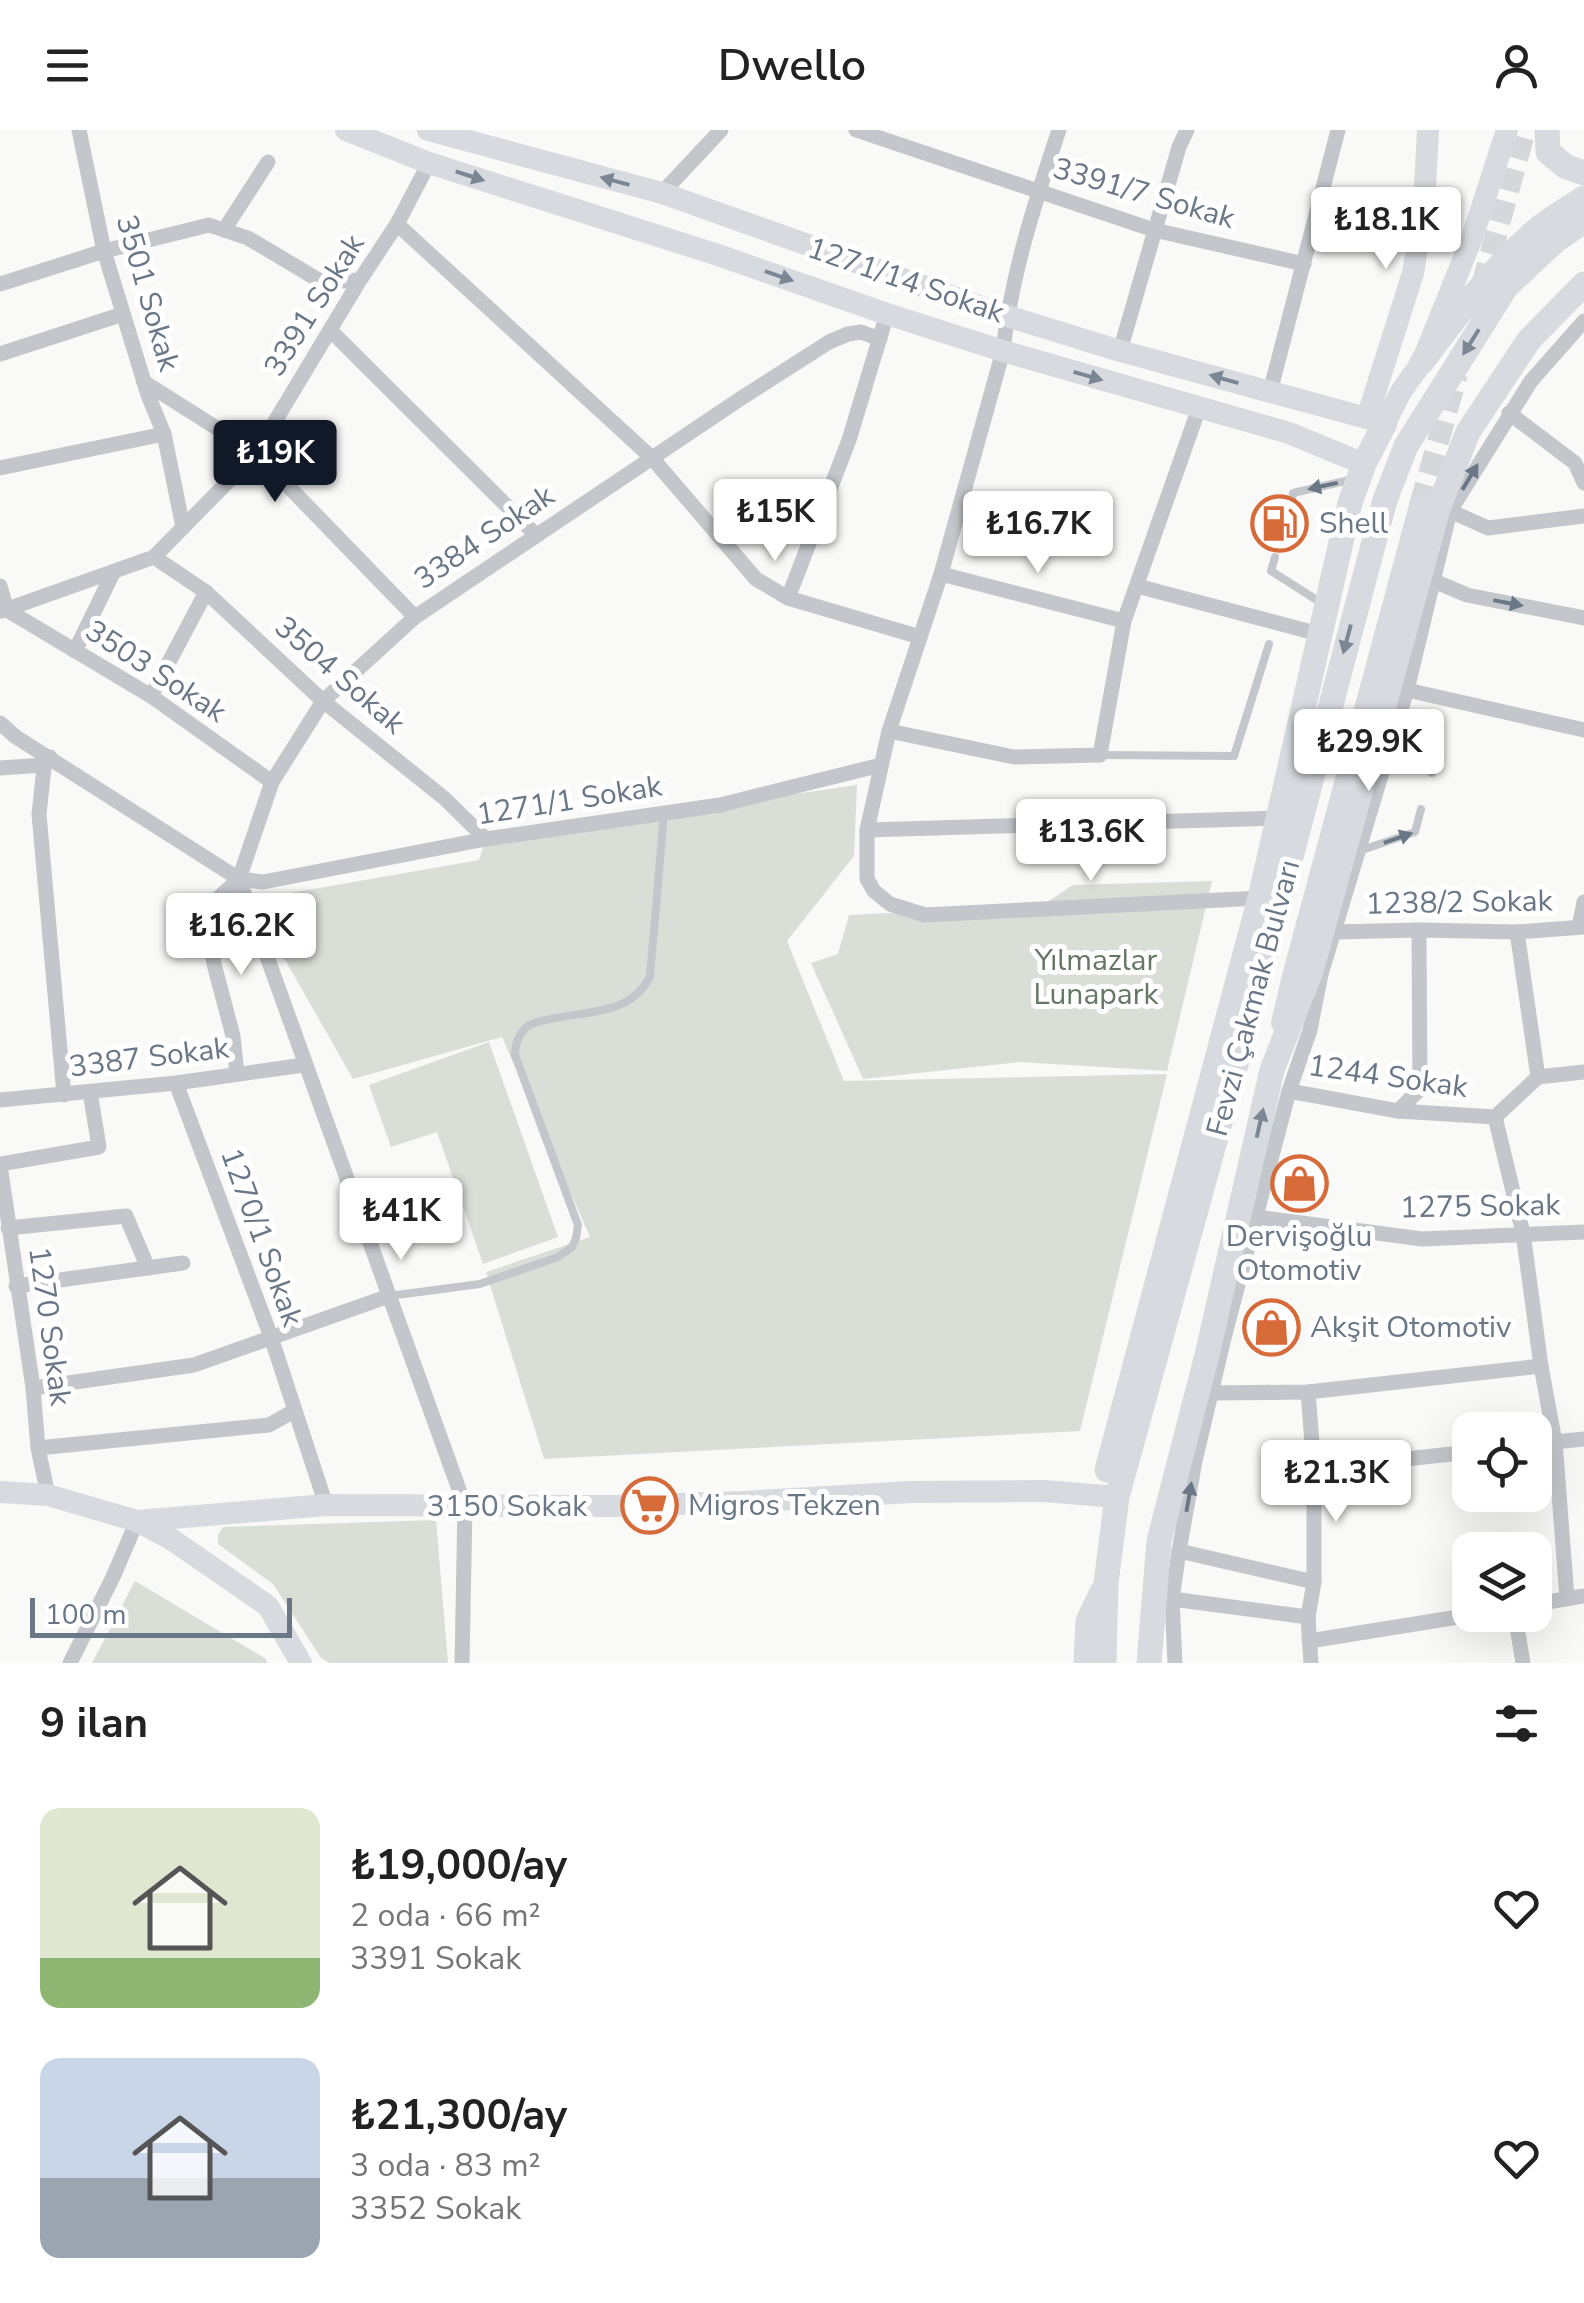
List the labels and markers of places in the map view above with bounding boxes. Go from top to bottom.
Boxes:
pin: ₺18.1K [1305,187,1467,272]
pin: ₺19K [216,420,334,505]
pin: ₺15K [716,479,834,564]
pin: ₺16.7K [957,491,1119,576]
fuel station icon: Shell [1250,493,1310,553]
place label: Shell [1319,503,1388,544]
pin: ₺29.9K [1288,709,1450,794]
pin: ₺13.6K [1010,799,1172,884]
pin: ₺16.2K [160,893,322,978]
shop icon: Dervişoğlu Otomotiv [1269,1153,1329,1213]
pin: ₺41K [342,1178,460,1263]
place label: Dervişoğlu Otomotiv [1226,1216,1372,1291]
shop icon: Akşit Otomotiv [1241,1297,1301,1357]
place label: Akşit Otomotiv [1310,1307,1512,1348]
pin: ₺21.3K [1255,1440,1417,1525]
supermarket icon: Migros Tekzen [619,1475,679,1535]
place label: Migros Tekzen [688,1485,881,1526]

